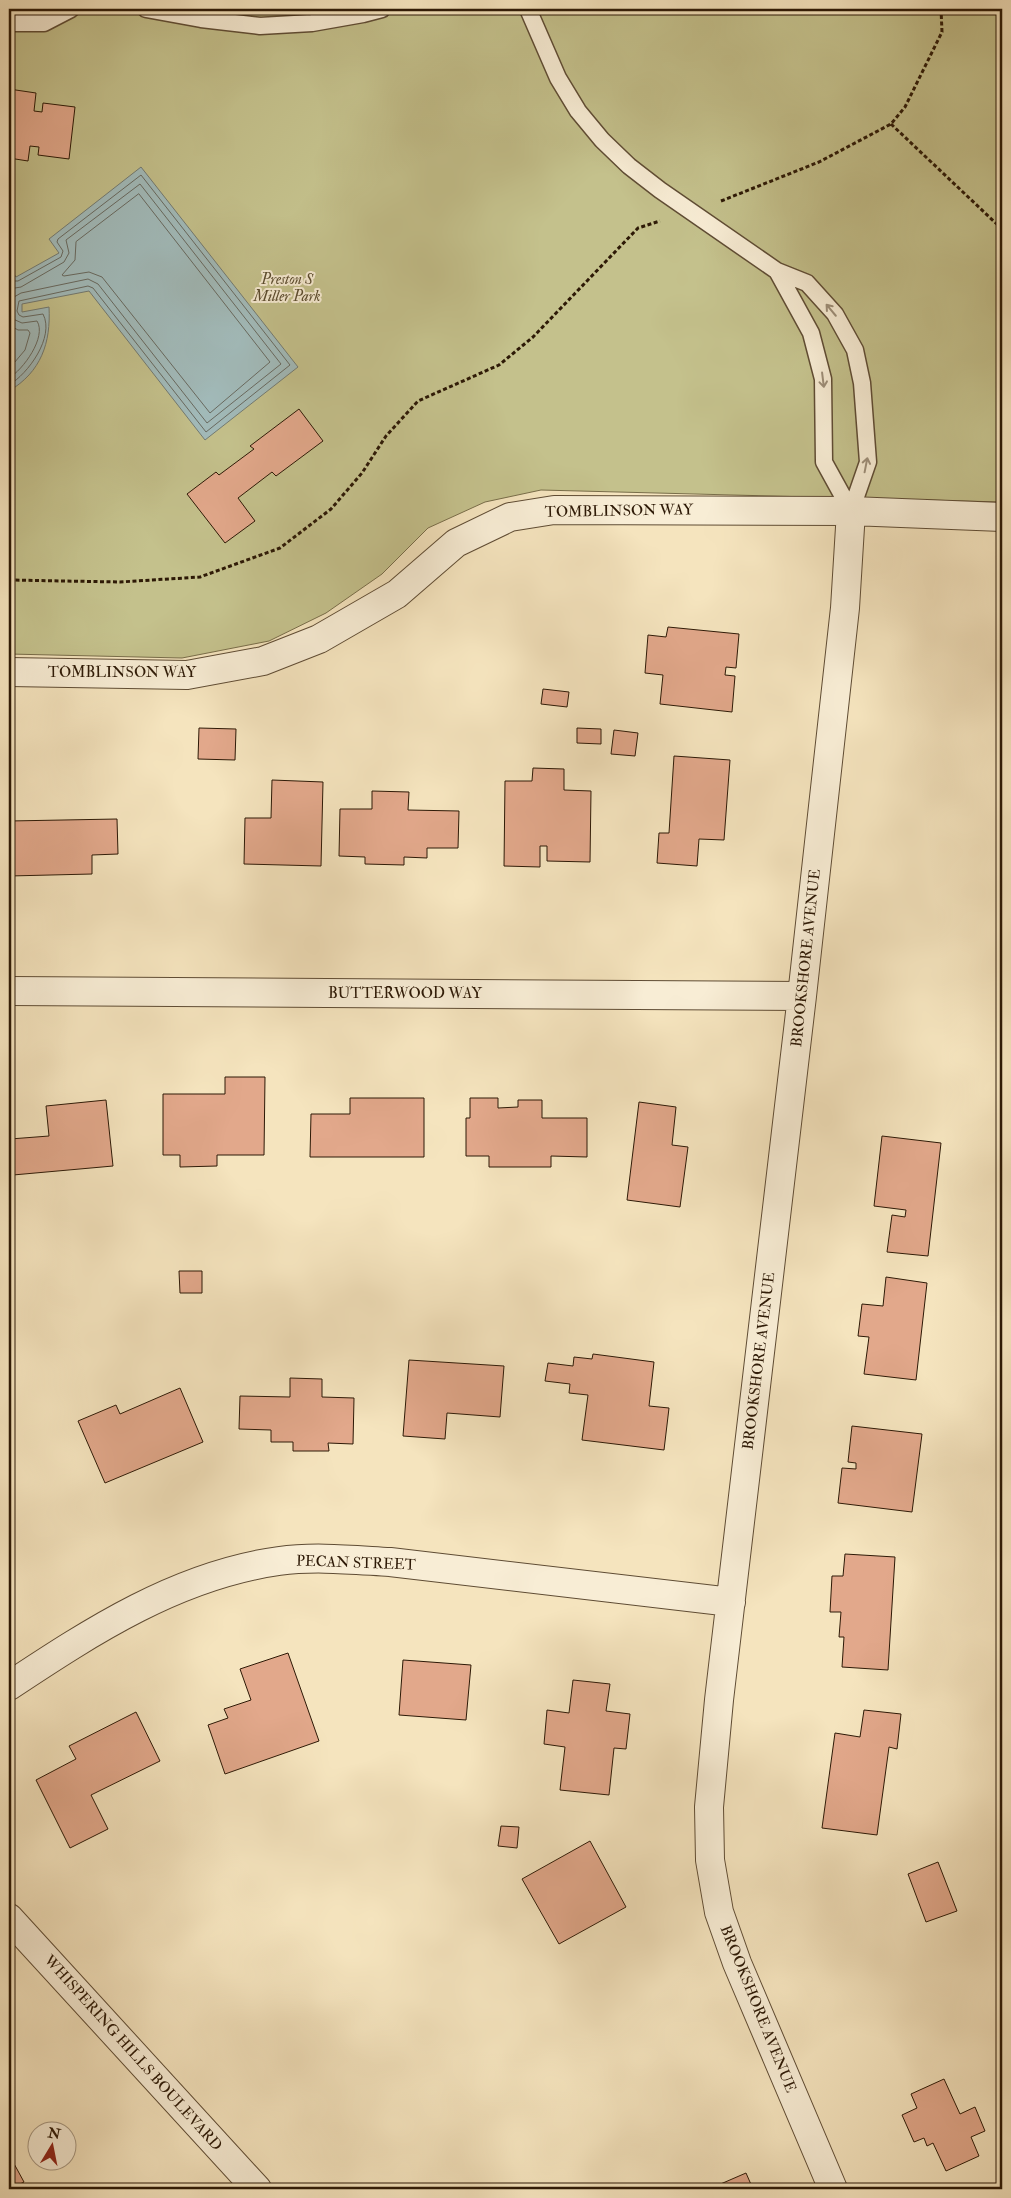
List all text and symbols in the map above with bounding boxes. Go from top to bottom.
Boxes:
park label: Preston S Miller Park [252,270,321,306]
one-way arrow [826,304,837,317]
one-way arrow [818,371,828,387]
one-way arrow [862,457,872,473]
street label: TOMBLINSON WAY [545,500,694,522]
street label: TOMBLINSON WAY [48,663,197,682]
street label: BROOKSHORE AVENUE [787,868,825,1048]
street label: BUTTERWOOD WAY [328,984,483,1003]
street label: BROOKSHORE AVENUE [739,1271,779,1451]
street label: PECAN STREET [296,1551,416,1575]
street label: BROOKSHORE AVENUE [716,1922,800,2096]
street label: WHISPERING HILLS BOULEVARD [40,1951,226,2155]
north arrow [28,2120,78,2170]

